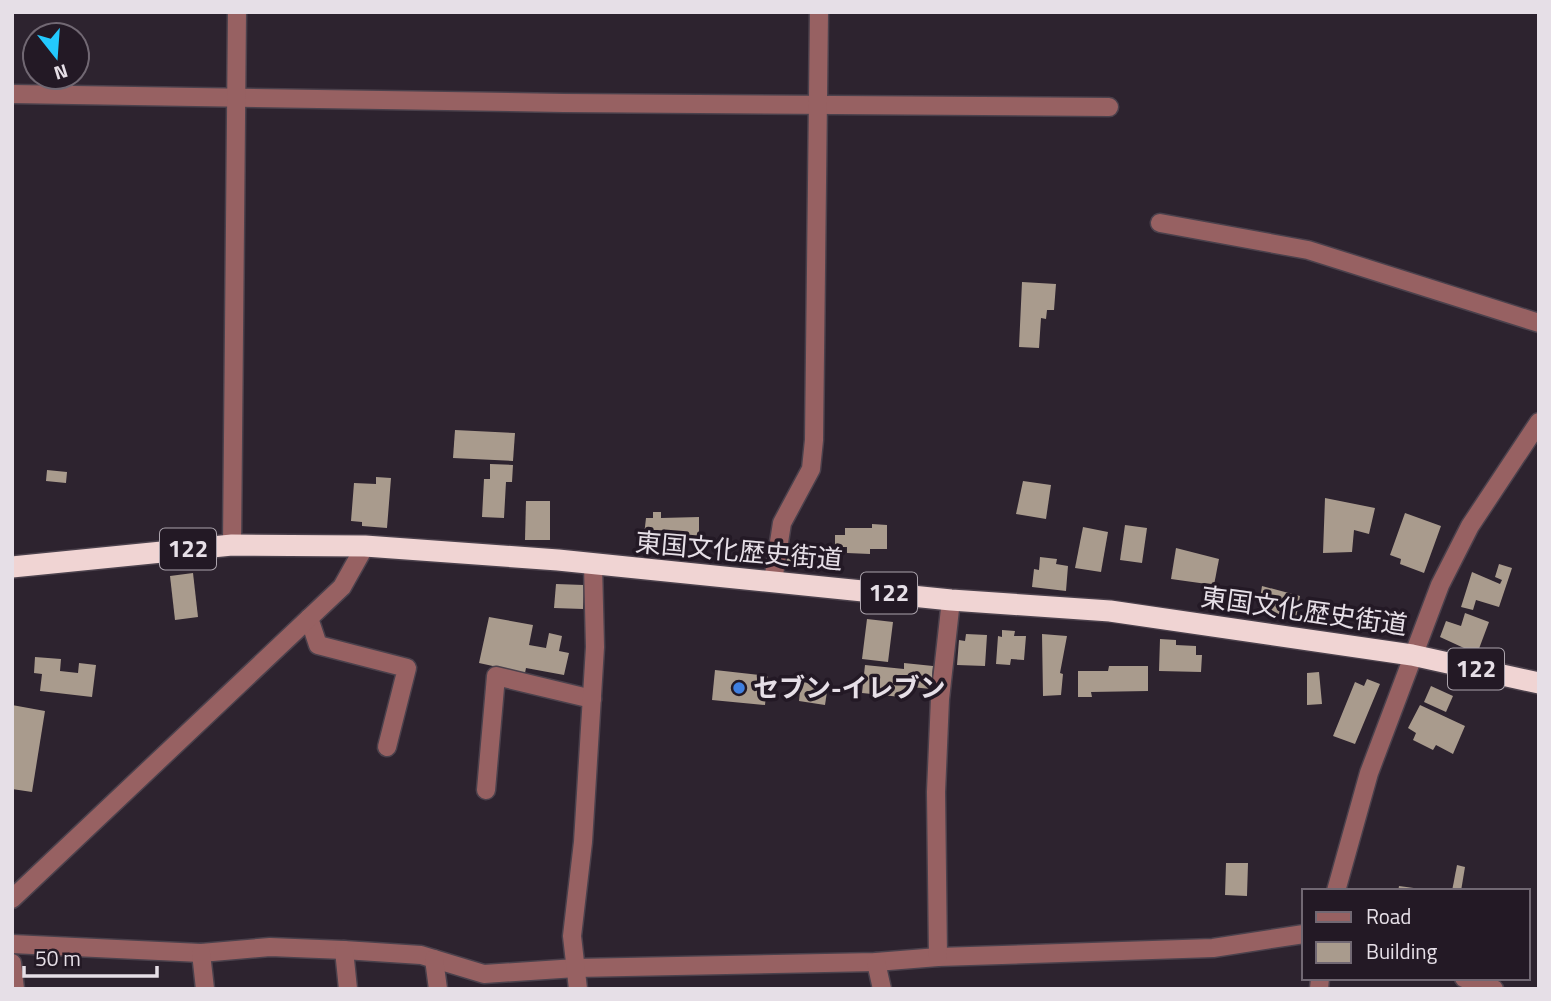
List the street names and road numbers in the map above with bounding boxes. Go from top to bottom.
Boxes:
street label: 東国文化歴史街道 [634,522,844,579]
road number: 122 [160,528,216,570]
road number: 122 [861,572,917,614]
street label: 東国文化歴史街道 [1198,577,1410,644]
road number: 122 [1448,648,1504,690]

